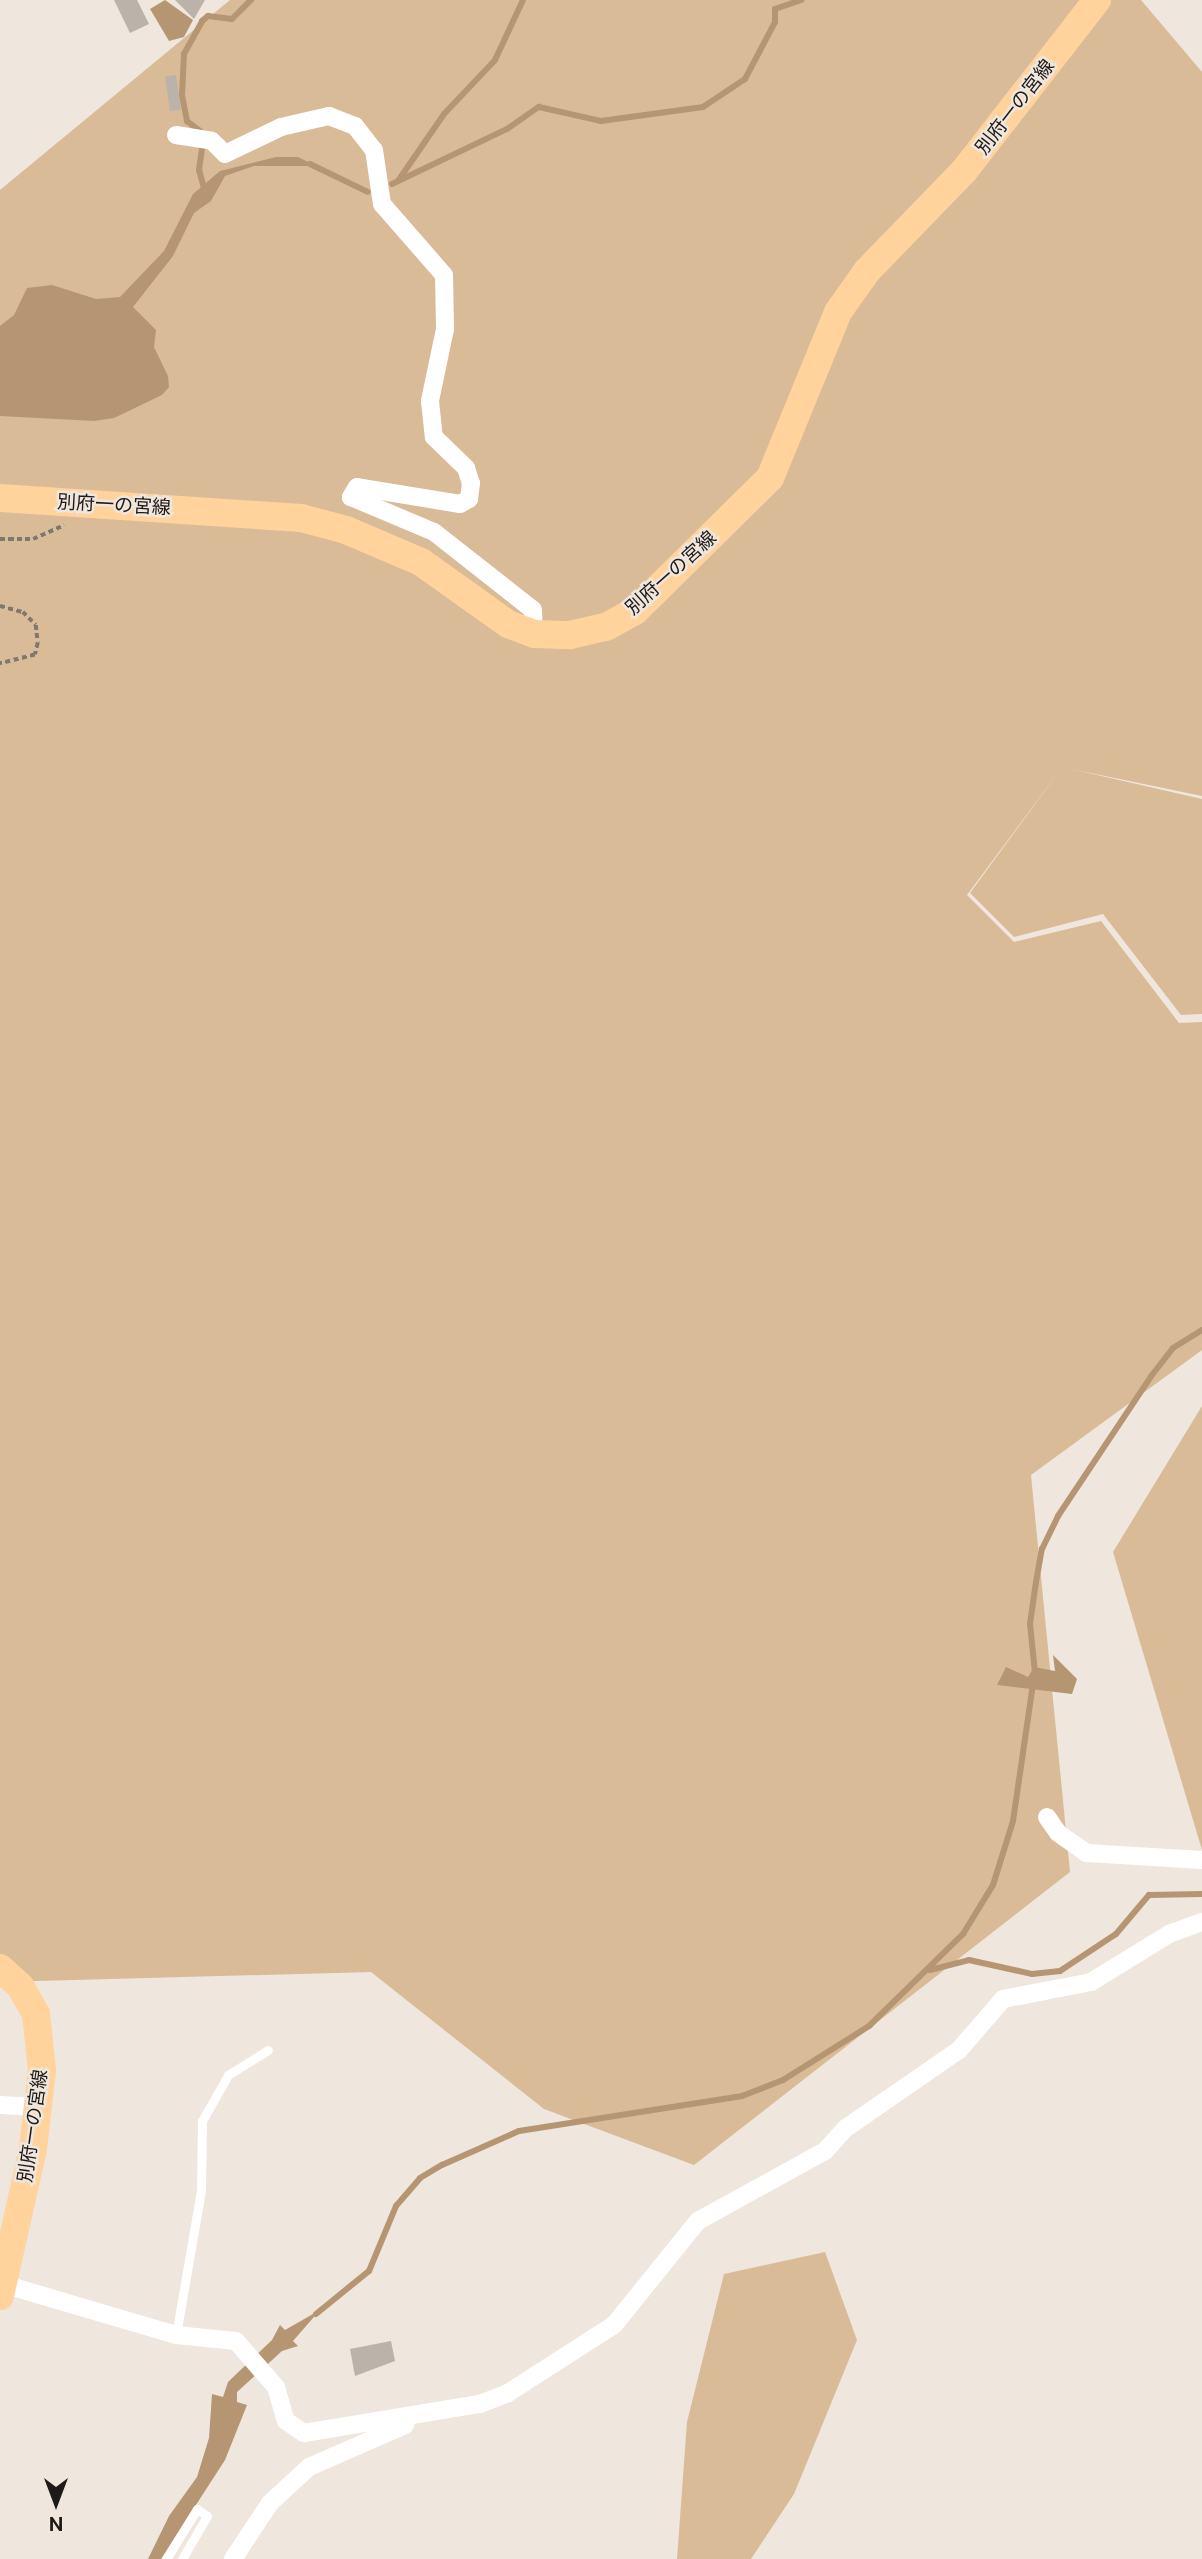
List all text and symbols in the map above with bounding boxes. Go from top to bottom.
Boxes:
street label: 別府一の宮線 [971,55,1059,159]
street label: 別府一の宮線 [56,491,172,519]
street label: 別府一の宮線 [621,526,721,620]
street label: 別府一の宮線 [14,2068,52,2184]
north arrow [21,2468,91,2538]
text: N [49,2513,63,2535]

